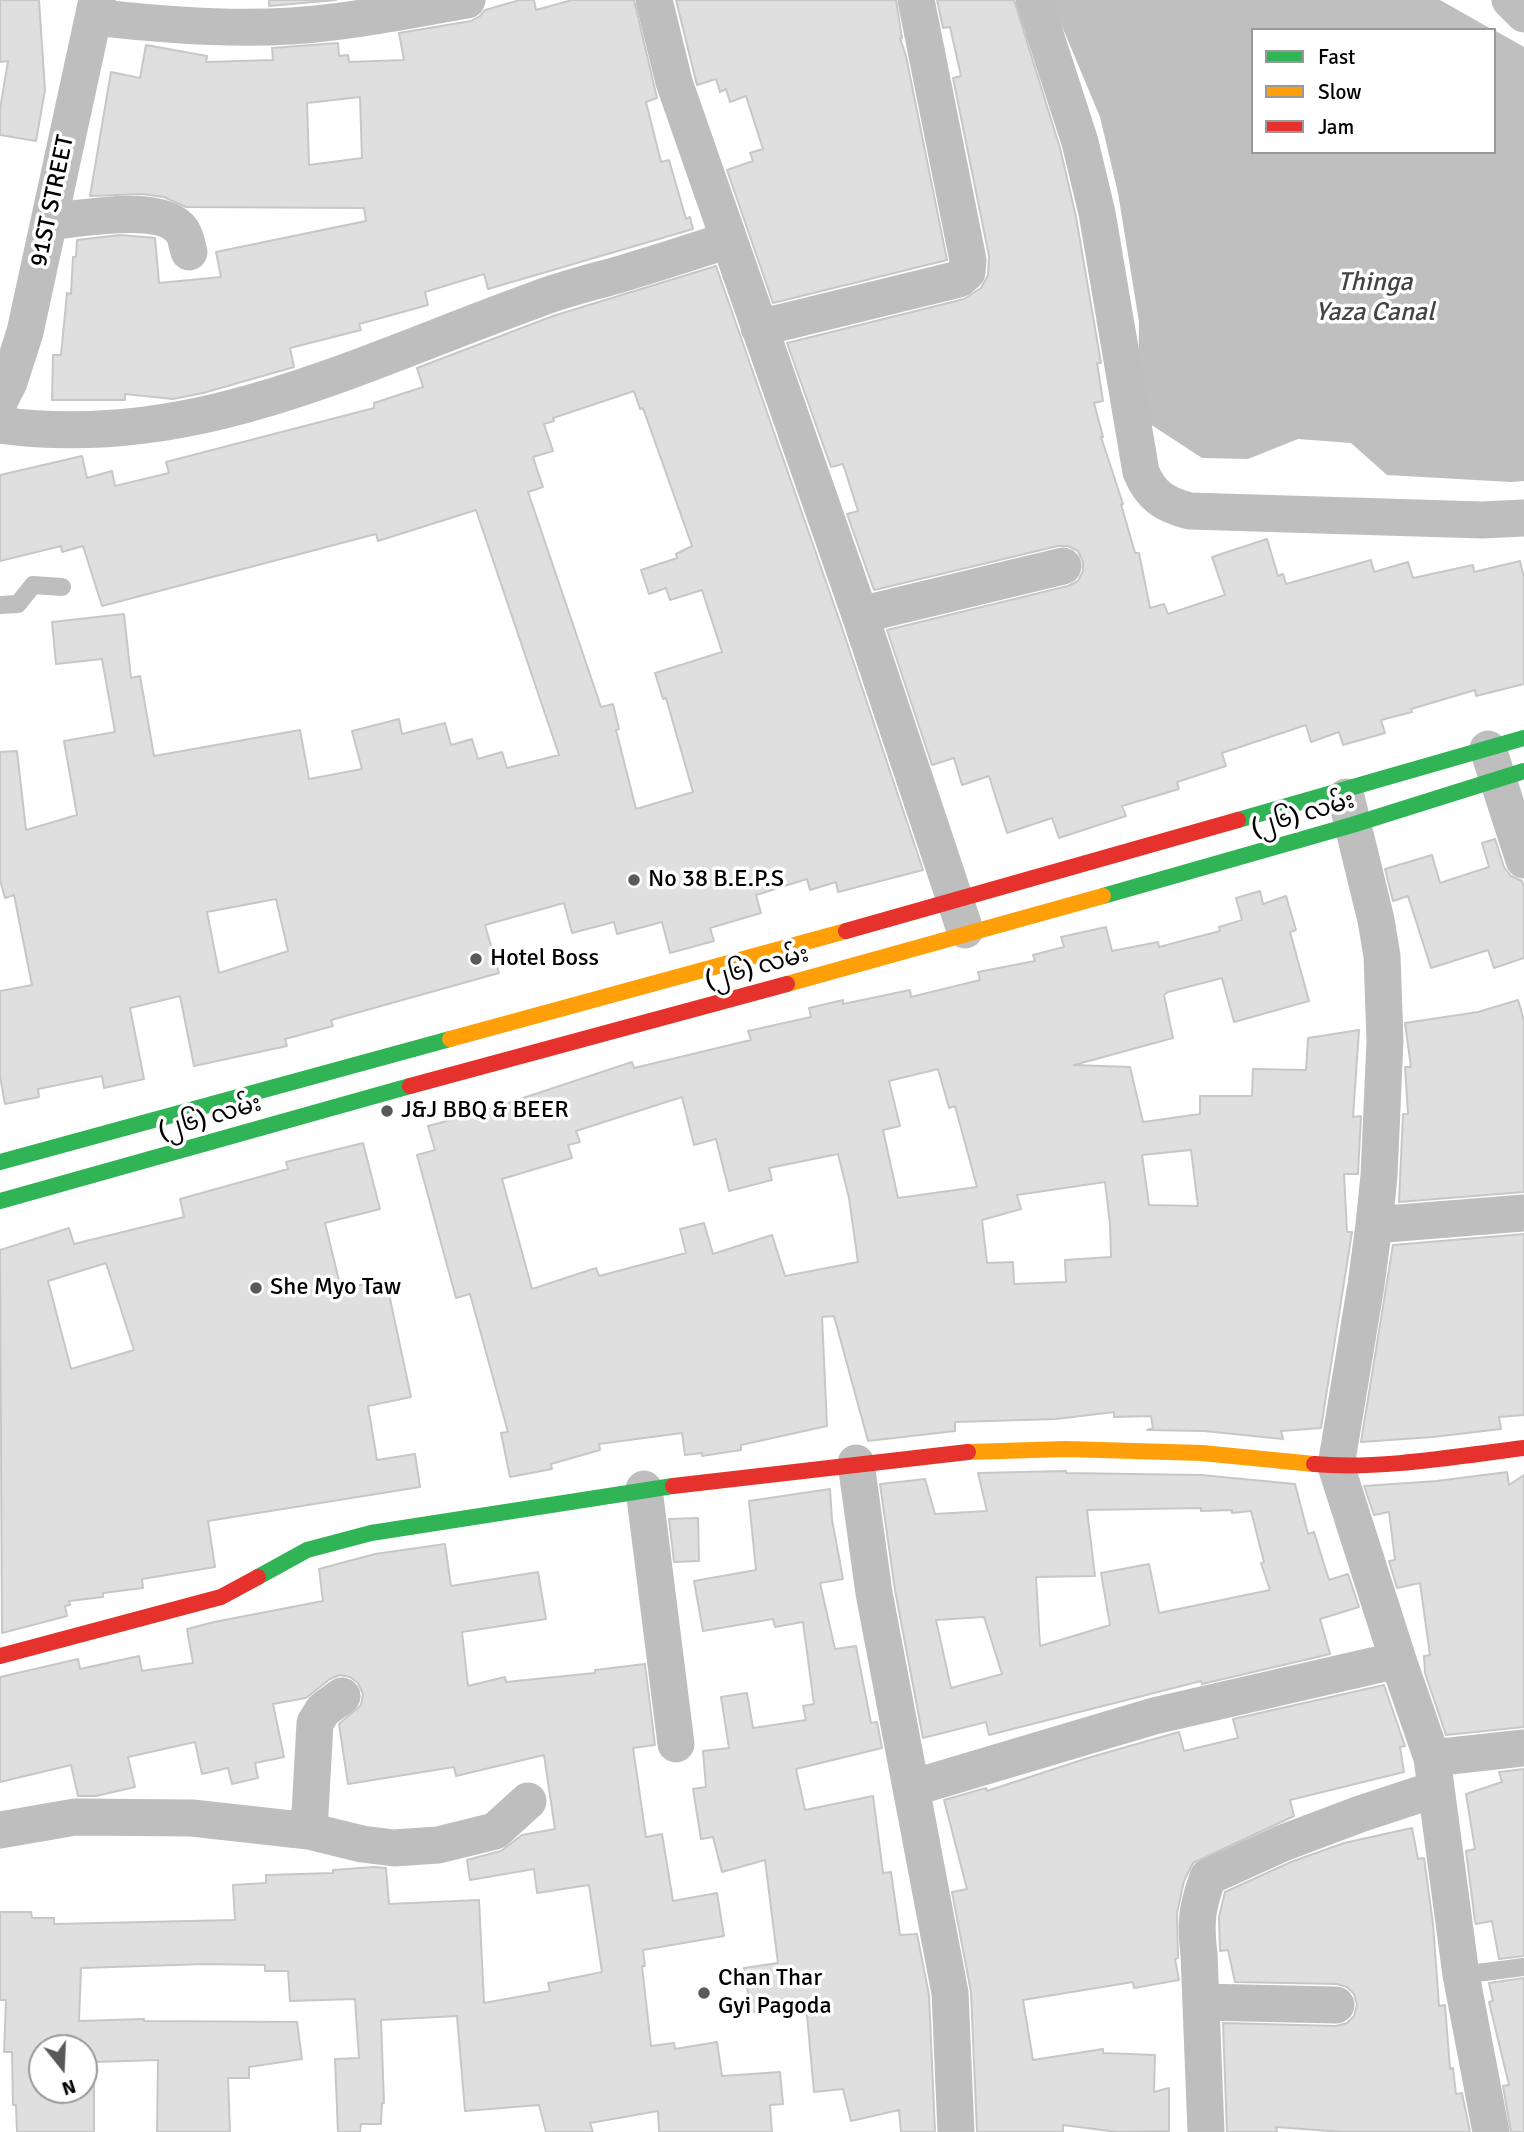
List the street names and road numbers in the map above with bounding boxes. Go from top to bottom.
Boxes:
street label: 91ST STREET [25,133,81,269]
street label: (၂၆) လမ်း [1248,787,1358,843]
street label: (၂၆) လမ်း [702,940,812,996]
street label: (၂၆) လမ်း [155,1090,265,1146]

